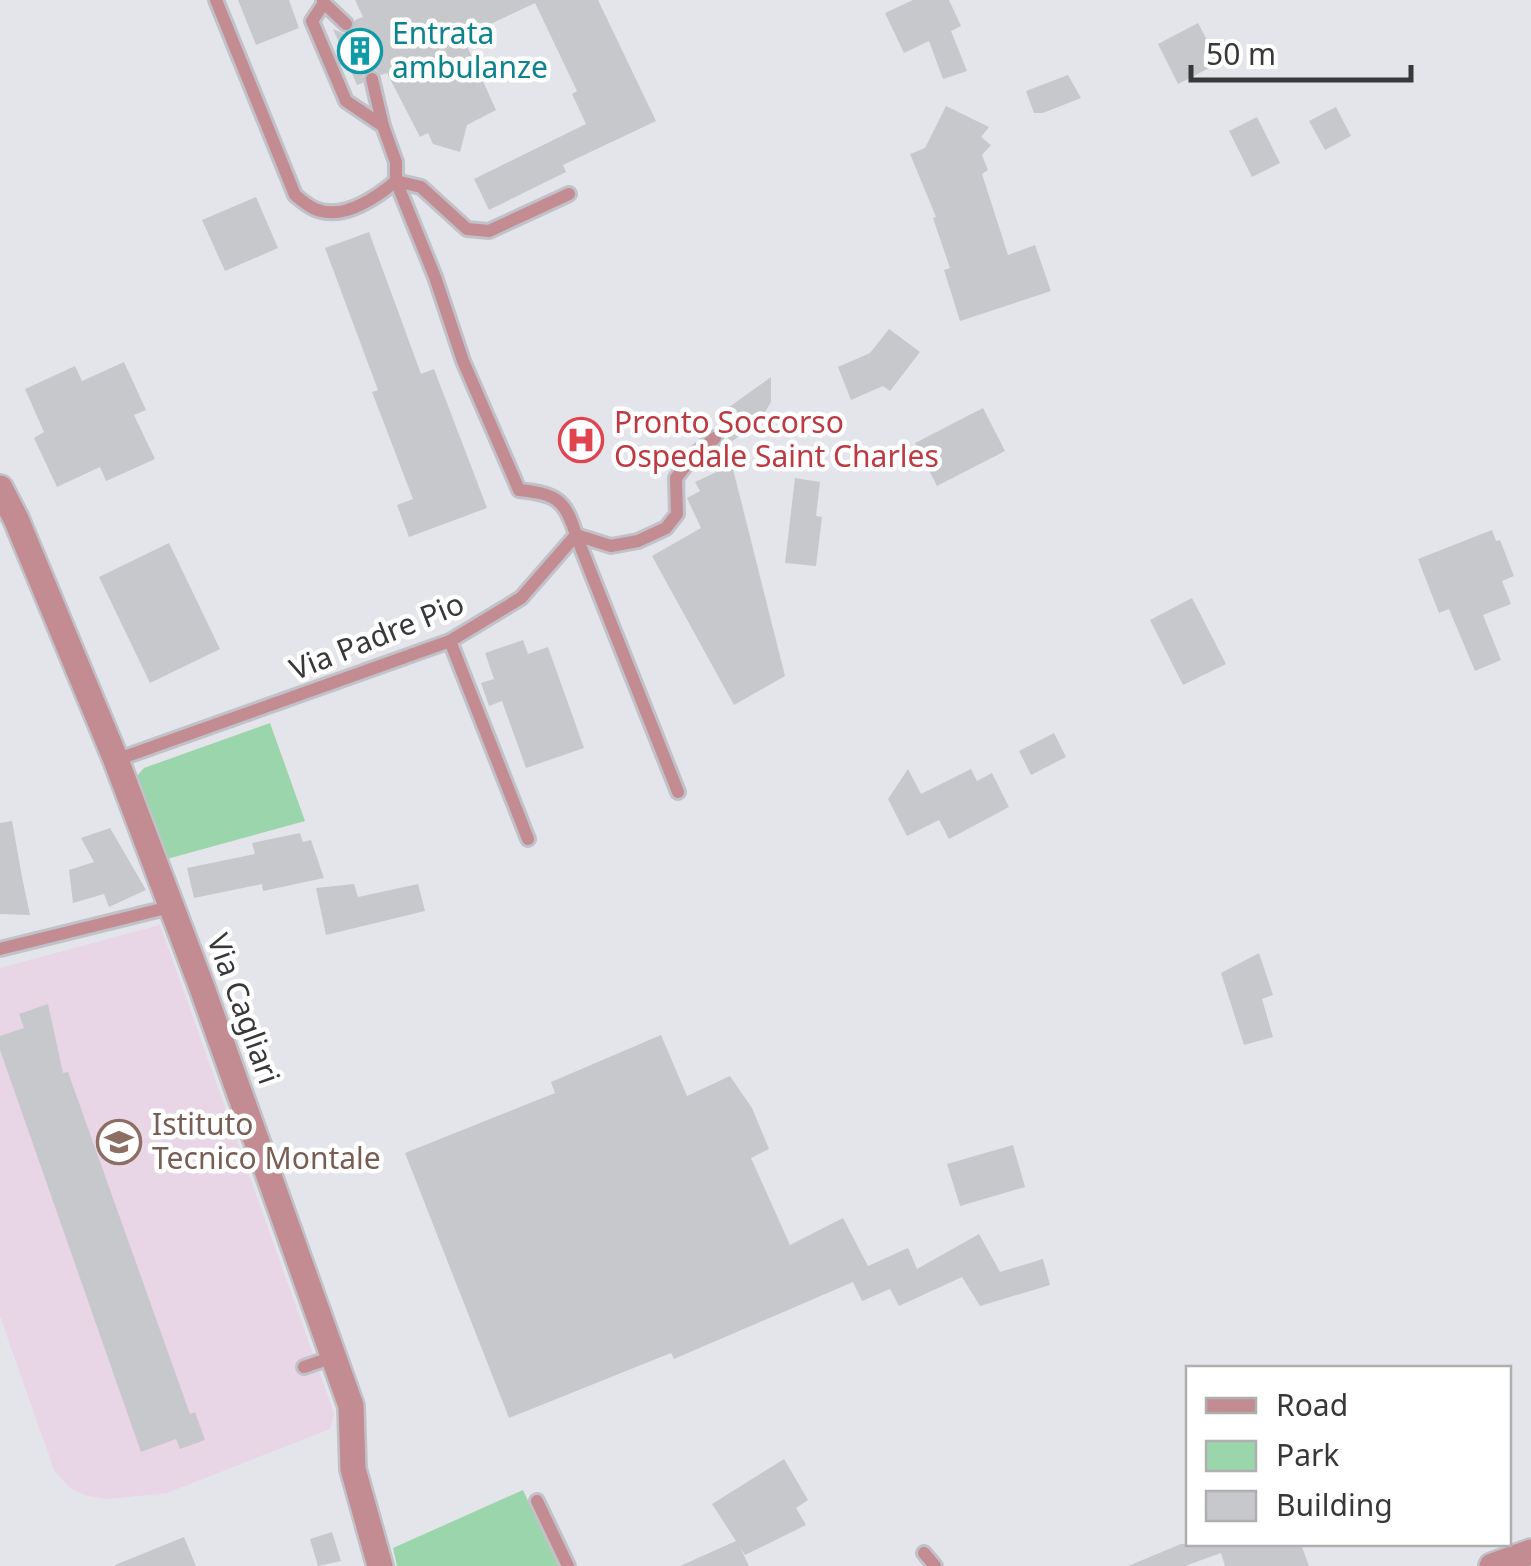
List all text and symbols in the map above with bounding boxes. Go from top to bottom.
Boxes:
place label: Entrata ambulanze [392,12,548,87]
scale bar [1191,20,1411,82]
building icon: Entrata ambulanze [337,28,383,74]
text: 50 m [1206,33,1276,74]
place label: Pronto Soccorso Ospedale Saint Charles [614,401,939,476]
hospital icon: Pronto Soccorso Ospedale Saint Charles [558,417,604,463]
street label: Via Padre Pio [283,582,470,689]
street label: Via Cagliari [198,928,291,1089]
place label: Istituto Tecnico Montale [152,1103,381,1178]
school or university icon: Istituto Tecnico Montale [96,1119,142,1165]
legend [1186,1366,1511,1546]
text: Road [1276,1384,1348,1425]
text: Park [1276,1434,1339,1475]
text: Building [1276,1484,1393,1525]

